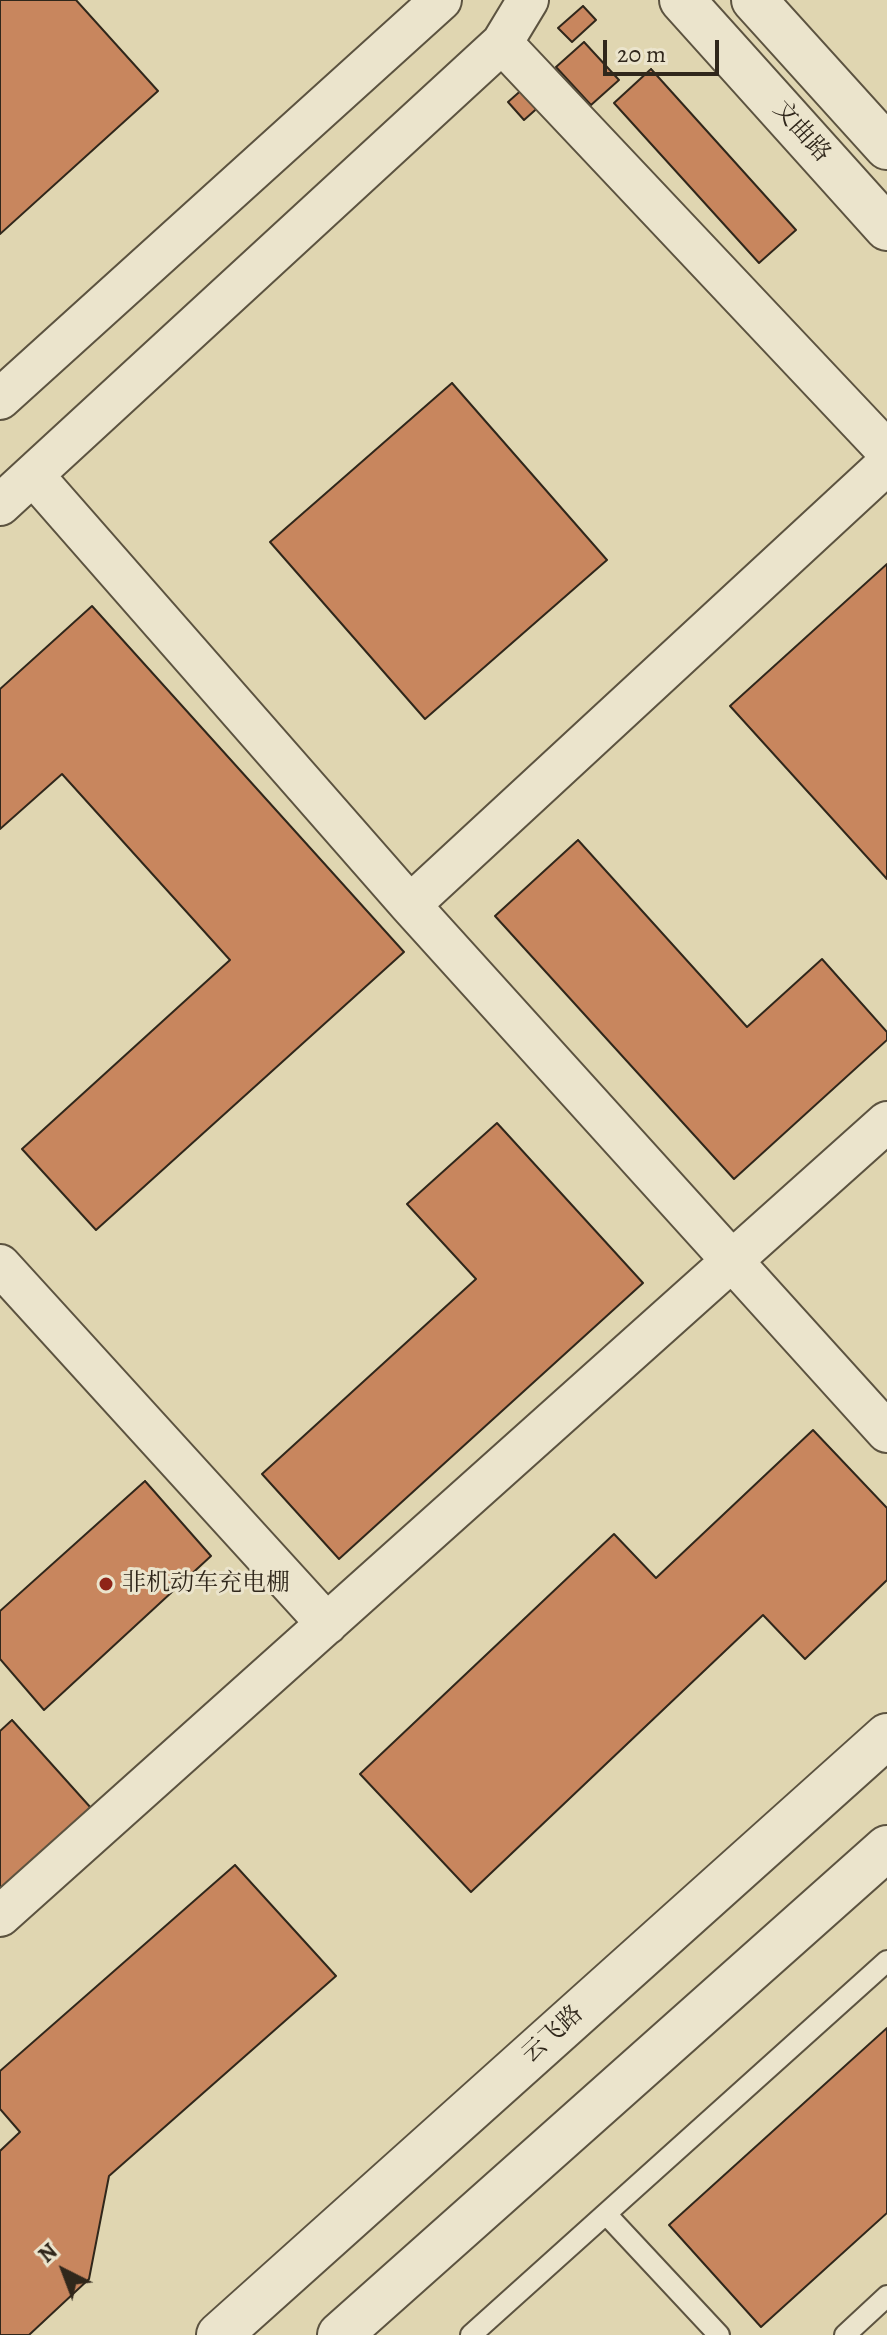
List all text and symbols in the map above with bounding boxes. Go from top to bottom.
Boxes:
scale bar [607,24,723,74]
text: 20 m [617,38,666,70]
street label: 文曲路 [766,96,836,168]
place label: 非机动车充电棚 [122,1570,290,1598]
marker: 非机动车充电棚 [97,1575,115,1593]
street label: 云飞路 [517,2000,589,2070]
north arrow [24,2231,104,2311]
text: N [32,2237,64,2270]

